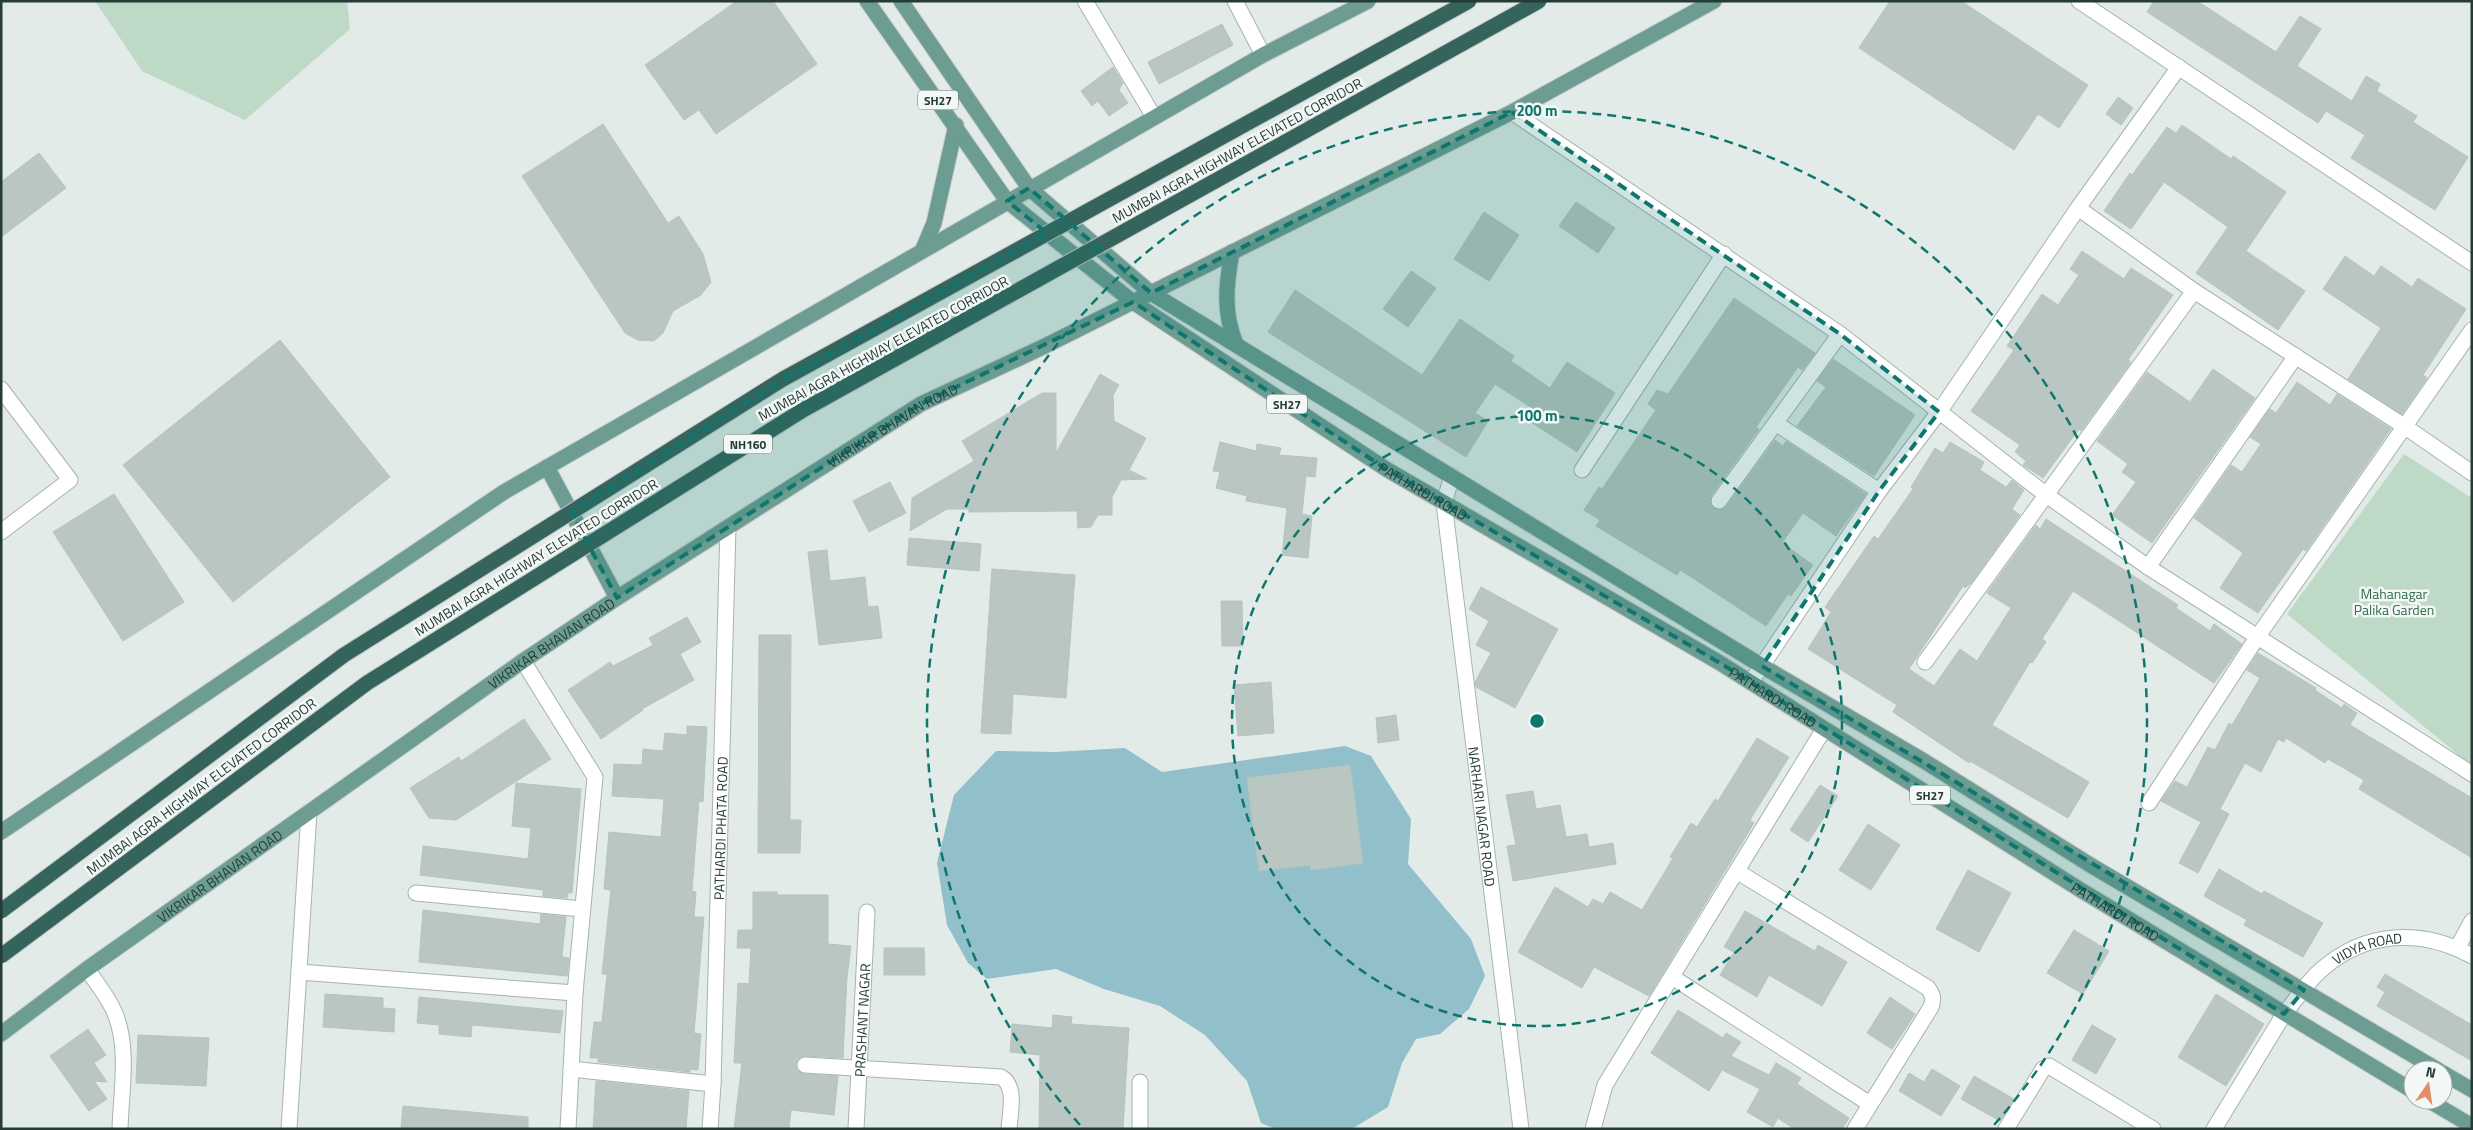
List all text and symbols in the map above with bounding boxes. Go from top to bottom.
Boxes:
street label: MUMBAI AGRA HIGHWAY ELEVATED CORRIDOR [1108,72,1366,228]
road number: SH27 [918,90,958,110]
text: 200 m [1516,99,1558,122]
street label: MUMBAI AGRA HIGHWAY ELEVATED CORRIDOR [754,270,1012,426]
street label: VIKRIKAR BHAVAN ROAD [822,378,961,472]
road number: SH27 [1267,394,1307,414]
text: 100 m [1516,404,1558,427]
road number: NH160 [724,434,772,454]
street label: PATHARDI ROAD [1375,456,1472,525]
street label: MUMBAI AGRA HIGHWAY ELEVATED CORRIDOR [410,473,662,641]
park label: Mahanagar Palika Garden [2354,583,2434,620]
street label: VIKRIKAR BHAVAN ROAD [483,592,619,693]
street label: PATHARDI ROAD [1725,661,1821,732]
street label: MUMBAI AGRA HIGHWAY ELEVATED CORRIDOR [82,692,320,880]
centre of rings [1528,712,1546,730]
street label: NARHARI NAGAR ROAD [1464,745,1502,888]
street label: PATHARDI PHATA ROAD [707,756,732,900]
road number: SH27 [1910,786,1950,804]
street label: VIKRIKAR BHAVAN ROAD [152,824,287,927]
street label: PATHARDI ROAD [2067,876,2164,946]
street label: VIDYA ROAD [2327,927,2403,969]
street label: PRASHANT NAGAR [848,963,875,1077]
north arrow [2403,1060,2453,1110]
text: N [2424,1061,2438,1083]

